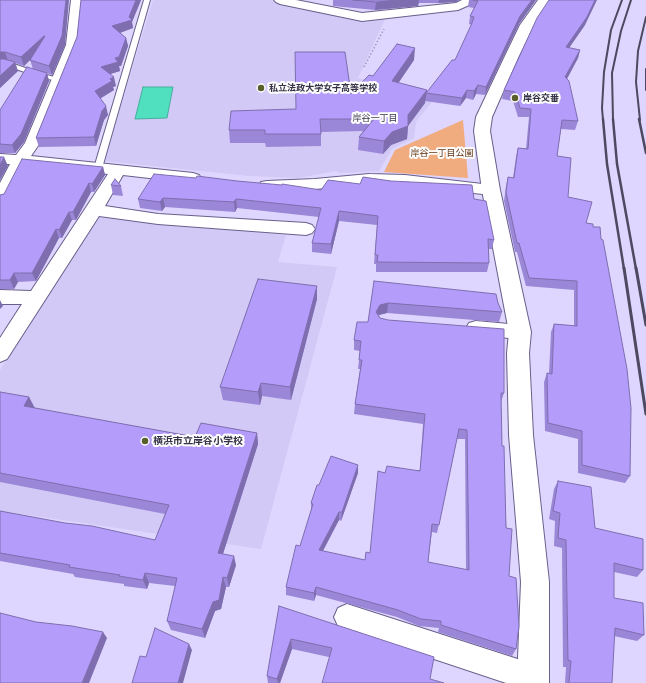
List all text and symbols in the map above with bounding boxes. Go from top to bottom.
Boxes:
marker: 私立法政大学女子高等学校 [256,83,266,93]
place label: 私立法政大学女子高等学校 [269,83,377,93]
marker: 岸谷交番 [510,93,520,103]
place label: 岸谷交番 [523,93,559,103]
district label: 岸谷一丁目 [353,113,397,123]
park label: 岸谷一丁目公園 [411,148,473,158]
place label: 横浜市立岸谷小学校 [153,435,243,447]
marker: 横浜市立岸谷小学校 [140,436,150,446]

